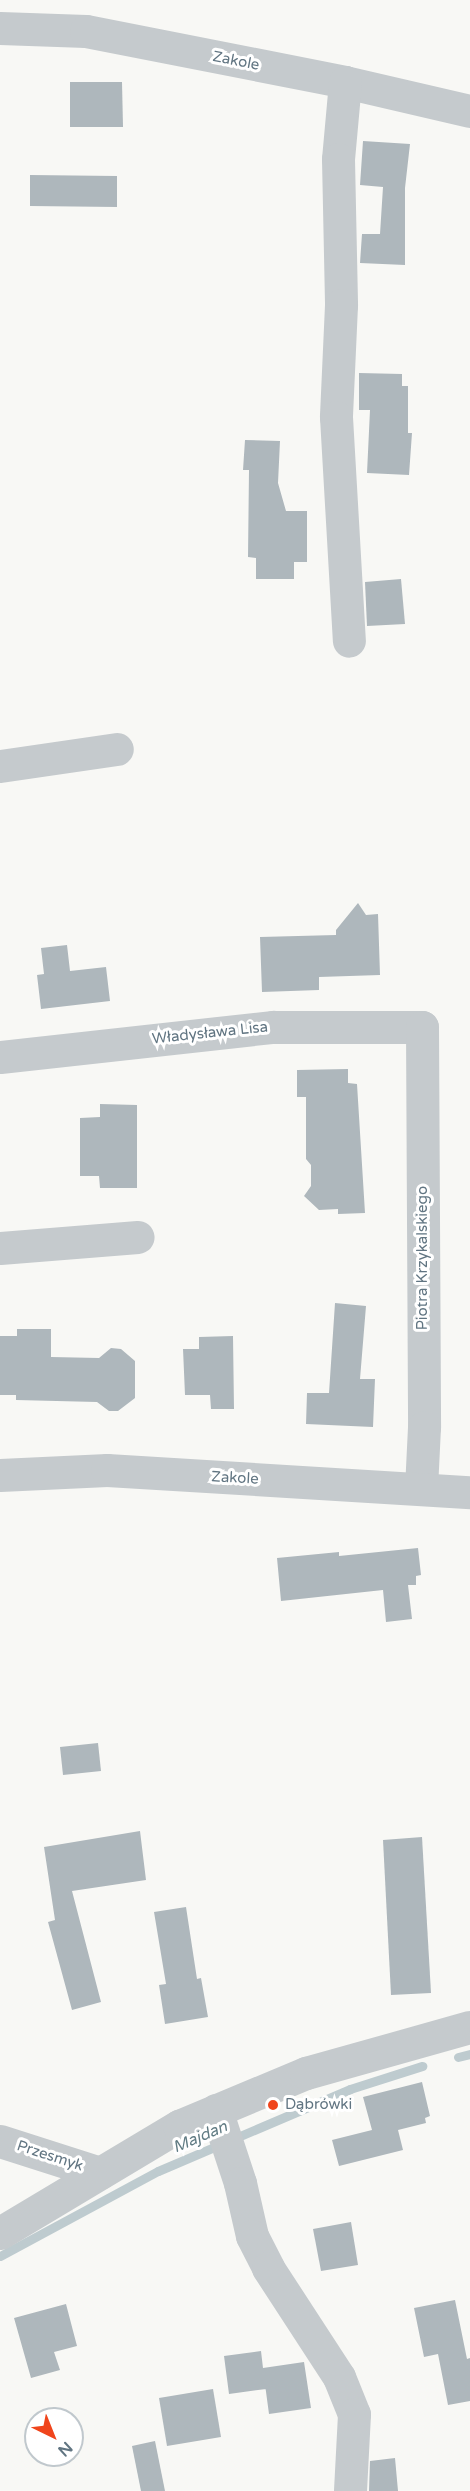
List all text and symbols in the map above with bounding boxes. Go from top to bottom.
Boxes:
street label: Zakole [211,48,261,74]
street label: Władysława Lisa [151,1018,269,1048]
street label: Piotra Krzykalskiego [414,1186,432,1330]
street label: Zakole [211,1468,259,1488]
place label: Dąbrówki [285,2096,352,2114]
marker: Dąbrówki [266,2098,280,2112]
water label: Majdan [170,2117,230,2157]
street label: Przesmyk [15,2137,85,2175]
north arrow [24,2407,84,2467]
text: N [53,2437,76,2460]

